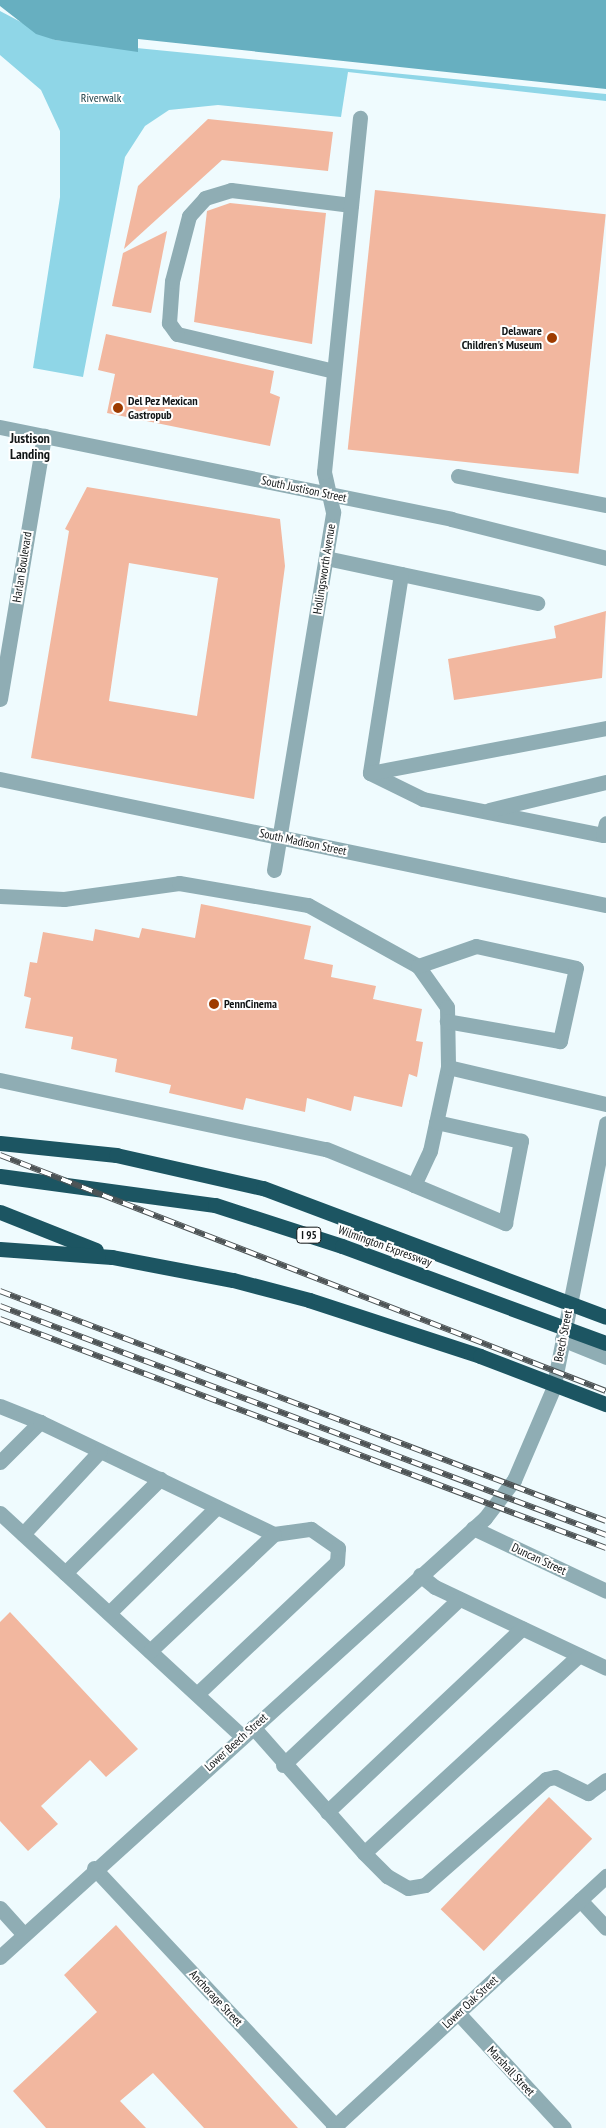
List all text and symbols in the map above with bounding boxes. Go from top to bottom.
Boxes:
park label: Riverwalk [81,91,121,105]
place label: Delaware Children's Museum [462,324,542,352]
marker: Delaware Children's Museum [546,332,558,344]
place label: Del Pez Mexican Gastropub [128,394,198,422]
marker: Del Pez Mexican Gastropub [112,402,124,414]
district label: Justison Landing [10,430,50,462]
street label: South Justison Street [260,473,348,505]
street label: Hollingsworth Avenue [310,523,338,615]
street label: Harlan Boulevard [9,531,35,603]
street label: South Madison Street [258,826,348,858]
place label: PennCinema [224,997,277,1011]
marker: PennCinema [208,998,220,1010]
street label: Wilmington Expressway [336,1222,434,1270]
road number: I 95 [295,1226,323,1244]
street label: Beech Street [551,1309,575,1363]
street label: Duncan Street [509,1540,569,1578]
street label: Lower Beech Street [202,1710,270,1774]
street label: Anchorage Street [186,1967,246,2029]
street label: Lower Oak Street [439,1973,501,2031]
street label: Marshall Street [484,2043,538,2099]

